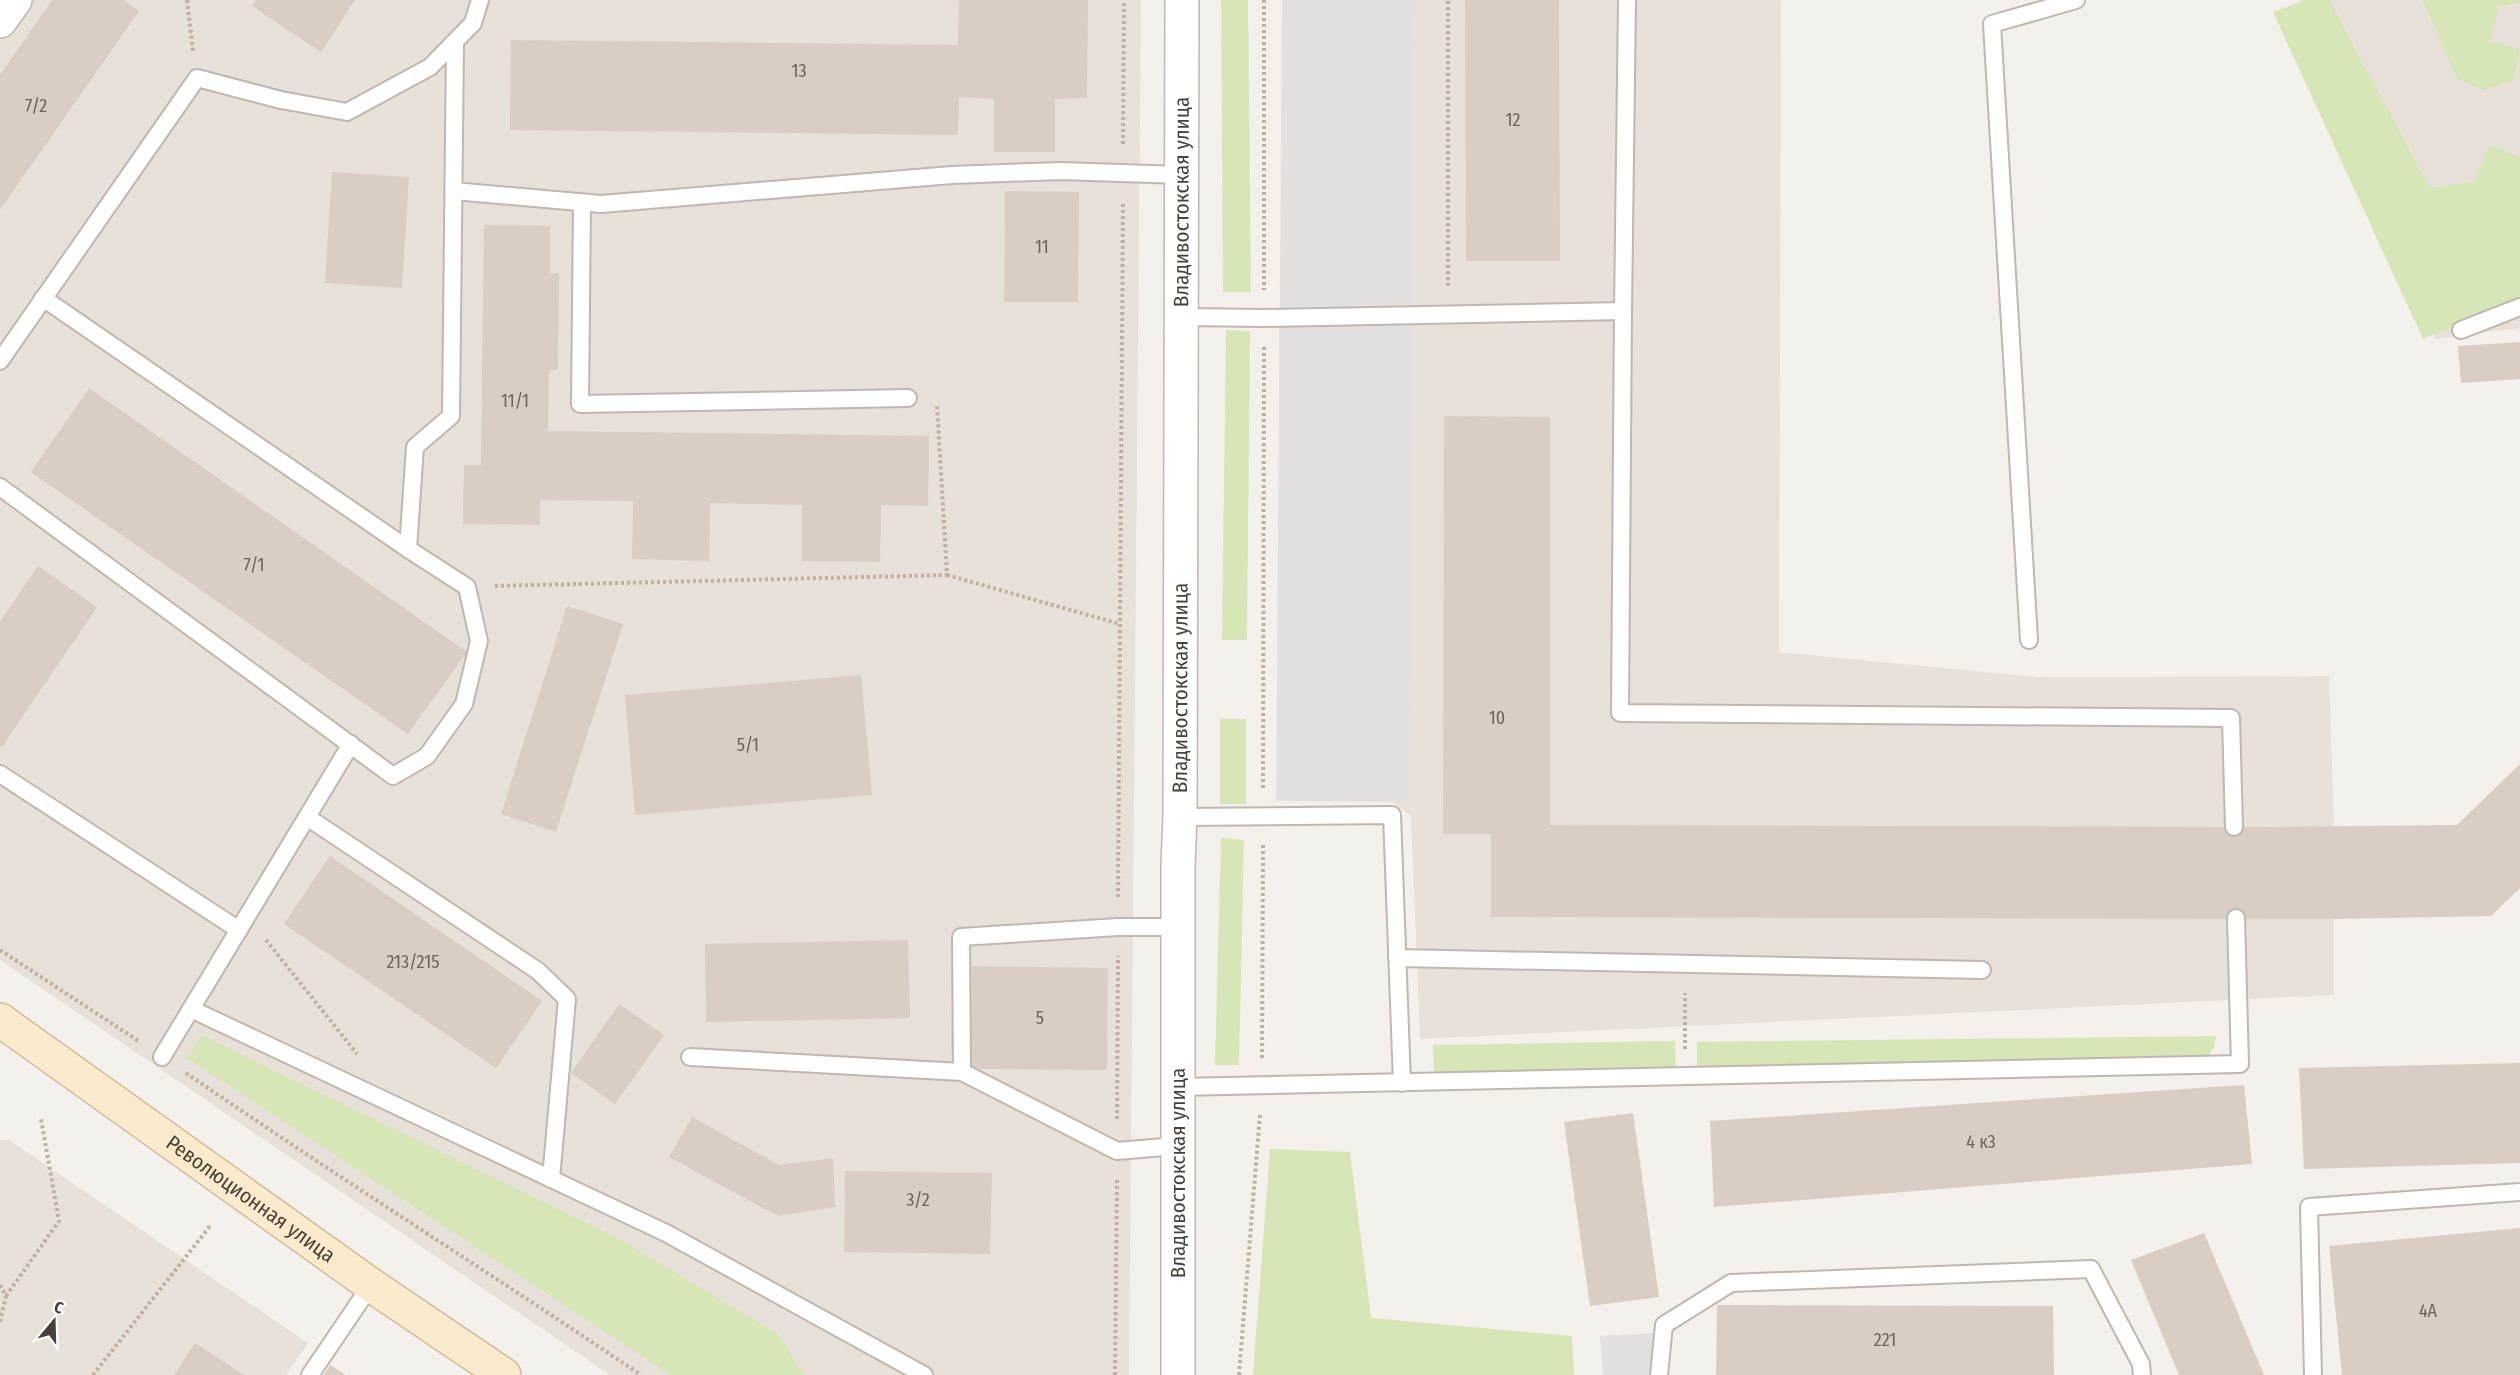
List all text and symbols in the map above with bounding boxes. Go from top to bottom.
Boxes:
house number: 13 [791,60,807,82]
house number: 7/2 [25,95,47,117]
street label: Владивостокская улица [1168,97,1195,307]
house number: 12 [1506,109,1521,131]
house number: 11 [1035,236,1049,258]
house number: 11/1 [501,390,529,412]
house number: 7/1 [244,554,264,576]
street label: Владивостокская улица [1167,583,1194,793]
house number: 10 [1489,707,1505,729]
house number: 5/1 [737,734,759,756]
house number: 213/215 [387,951,439,973]
house number: 5 [1036,1007,1044,1029]
street label: Владивостокская улица [1165,1068,1191,1278]
street label: Революционная улица [161,1130,340,1268]
house number: 4 к3 [1966,1131,1996,1153]
house number: 3/2 [906,1189,930,1211]
north arrow [24,1291,84,1351]
text: С [52,1297,66,1318]
house number: 4А [2419,1300,2438,1322]
house number: 221 [1874,1329,1896,1351]

